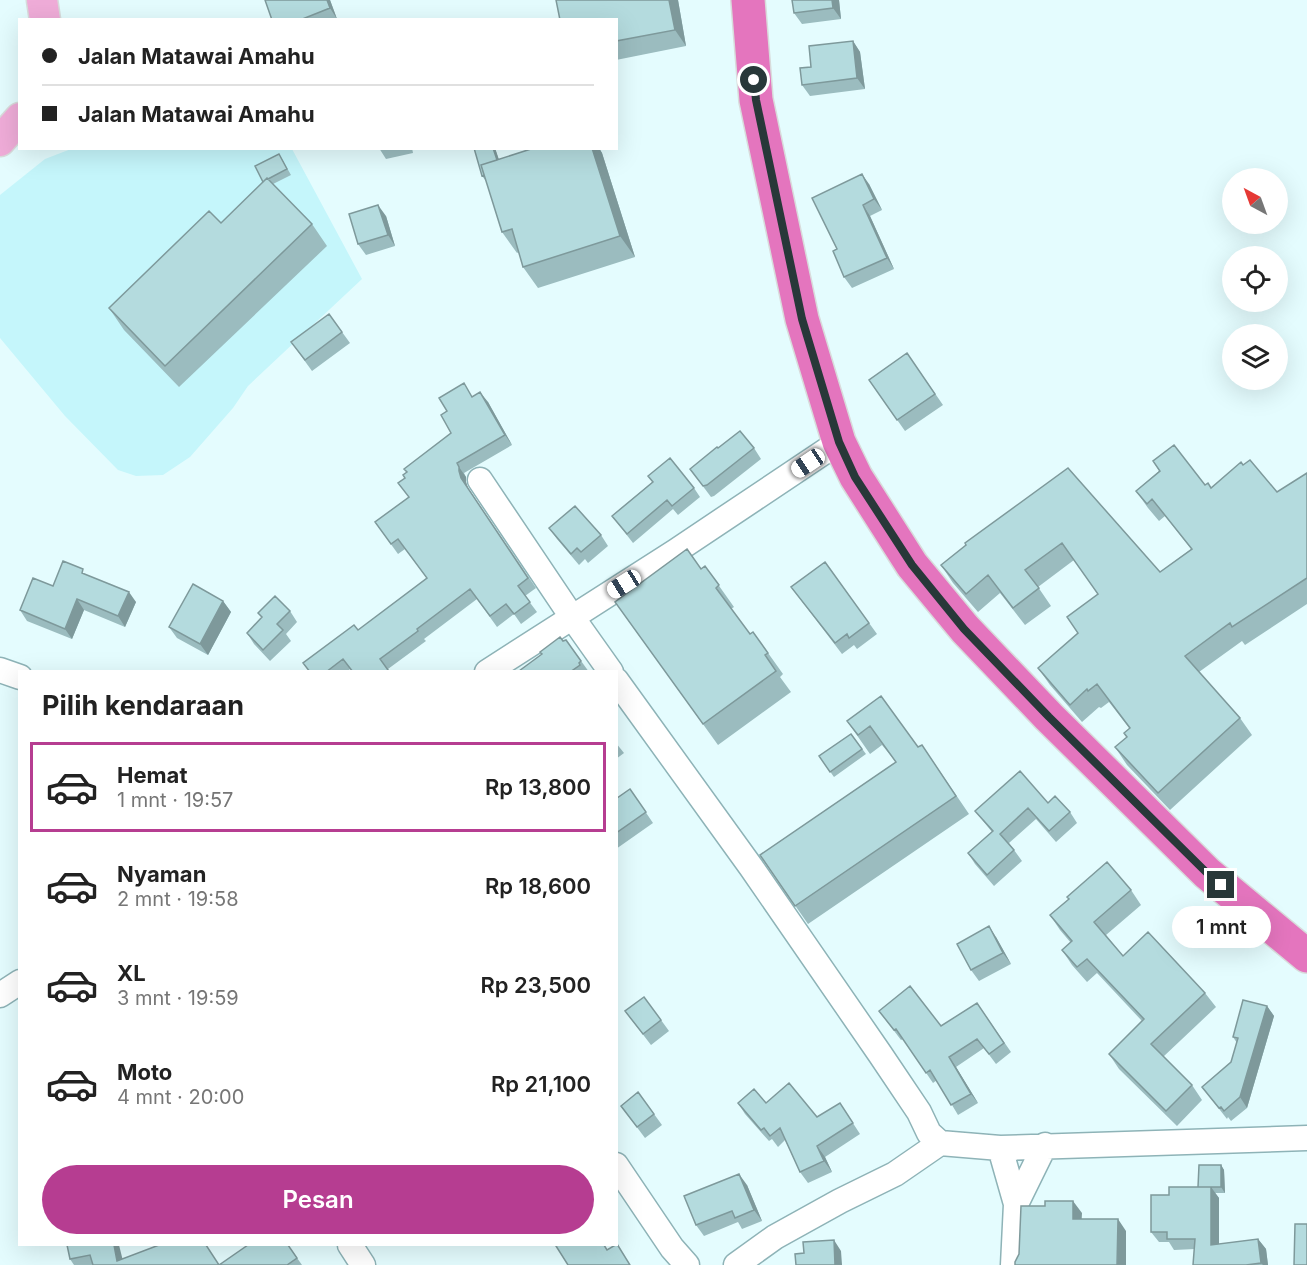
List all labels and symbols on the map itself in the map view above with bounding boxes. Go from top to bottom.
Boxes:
route start [740,66,767,93]
north arrow [1222,168,1288,234]
car [788,445,828,481]
car [604,567,644,601]
route end [1207,871,1234,898]
callout: 1 mnt [1172,906,1270,948]

